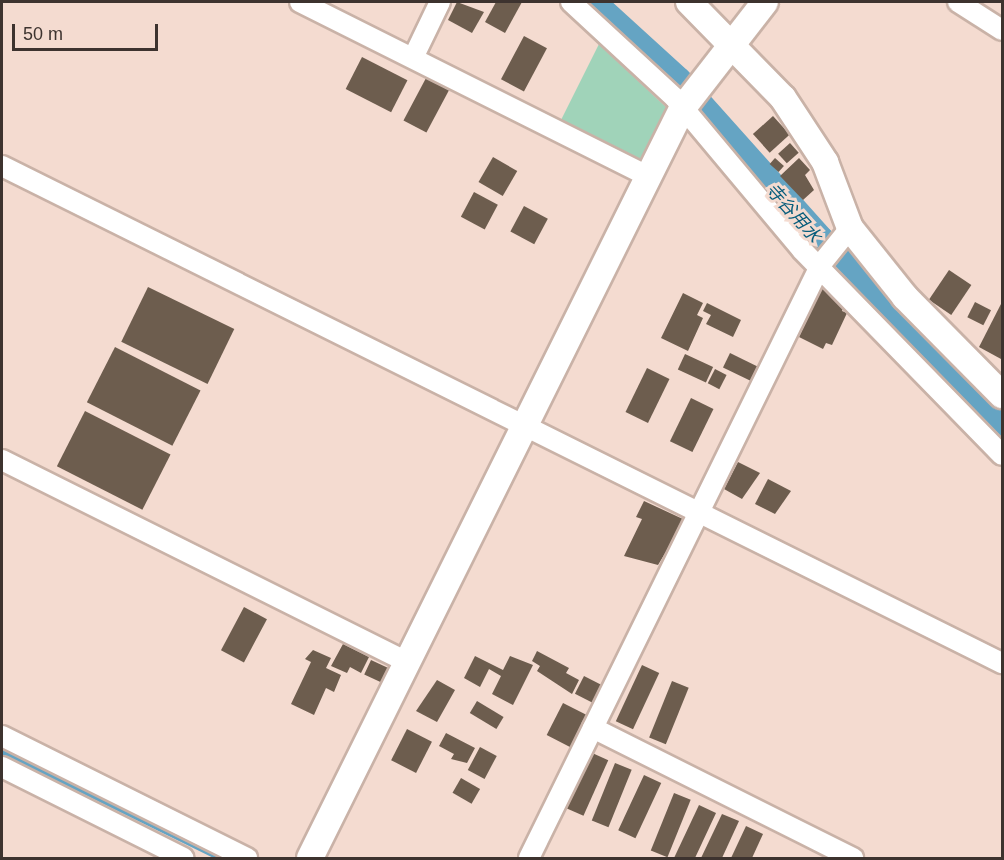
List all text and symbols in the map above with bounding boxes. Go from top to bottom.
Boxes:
scale bar [15,12,160,50]
text: 50 m [23,24,63,44]
water label: 寺谷用水 [761,179,825,247]

